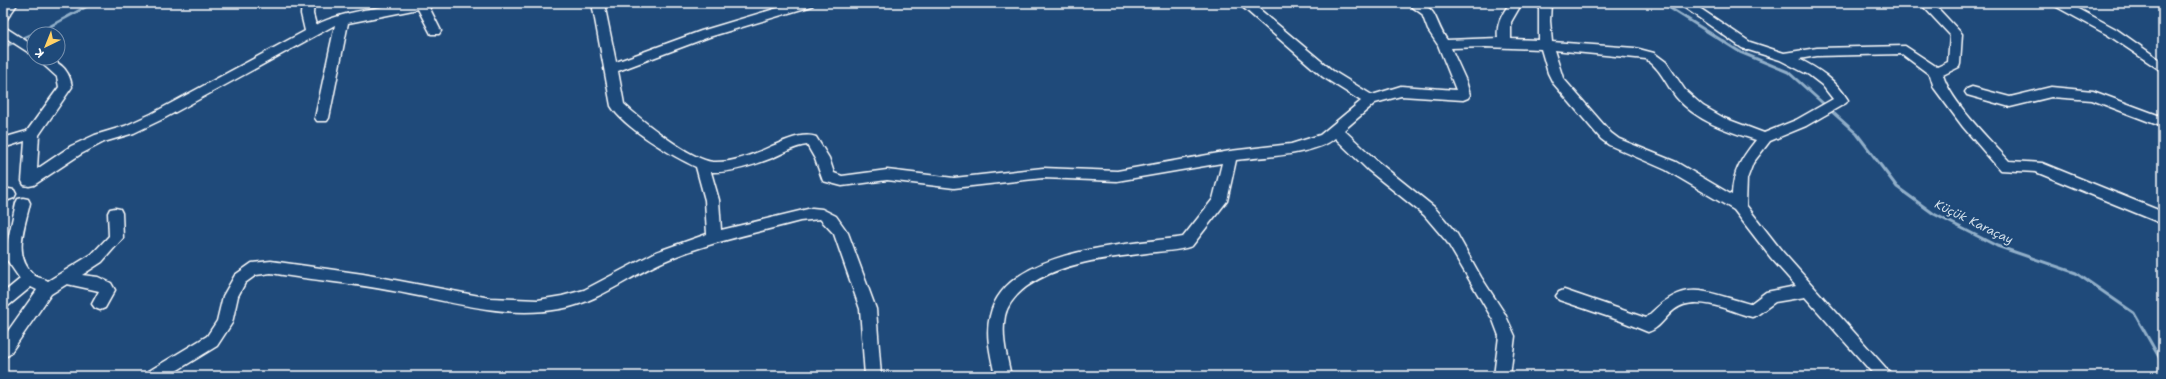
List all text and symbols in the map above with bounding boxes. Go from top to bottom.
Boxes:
north arrow [26,26,66,66]
text: K [31,45,47,61]
water label: Küçük Karaçay [1932,196,2016,248]

